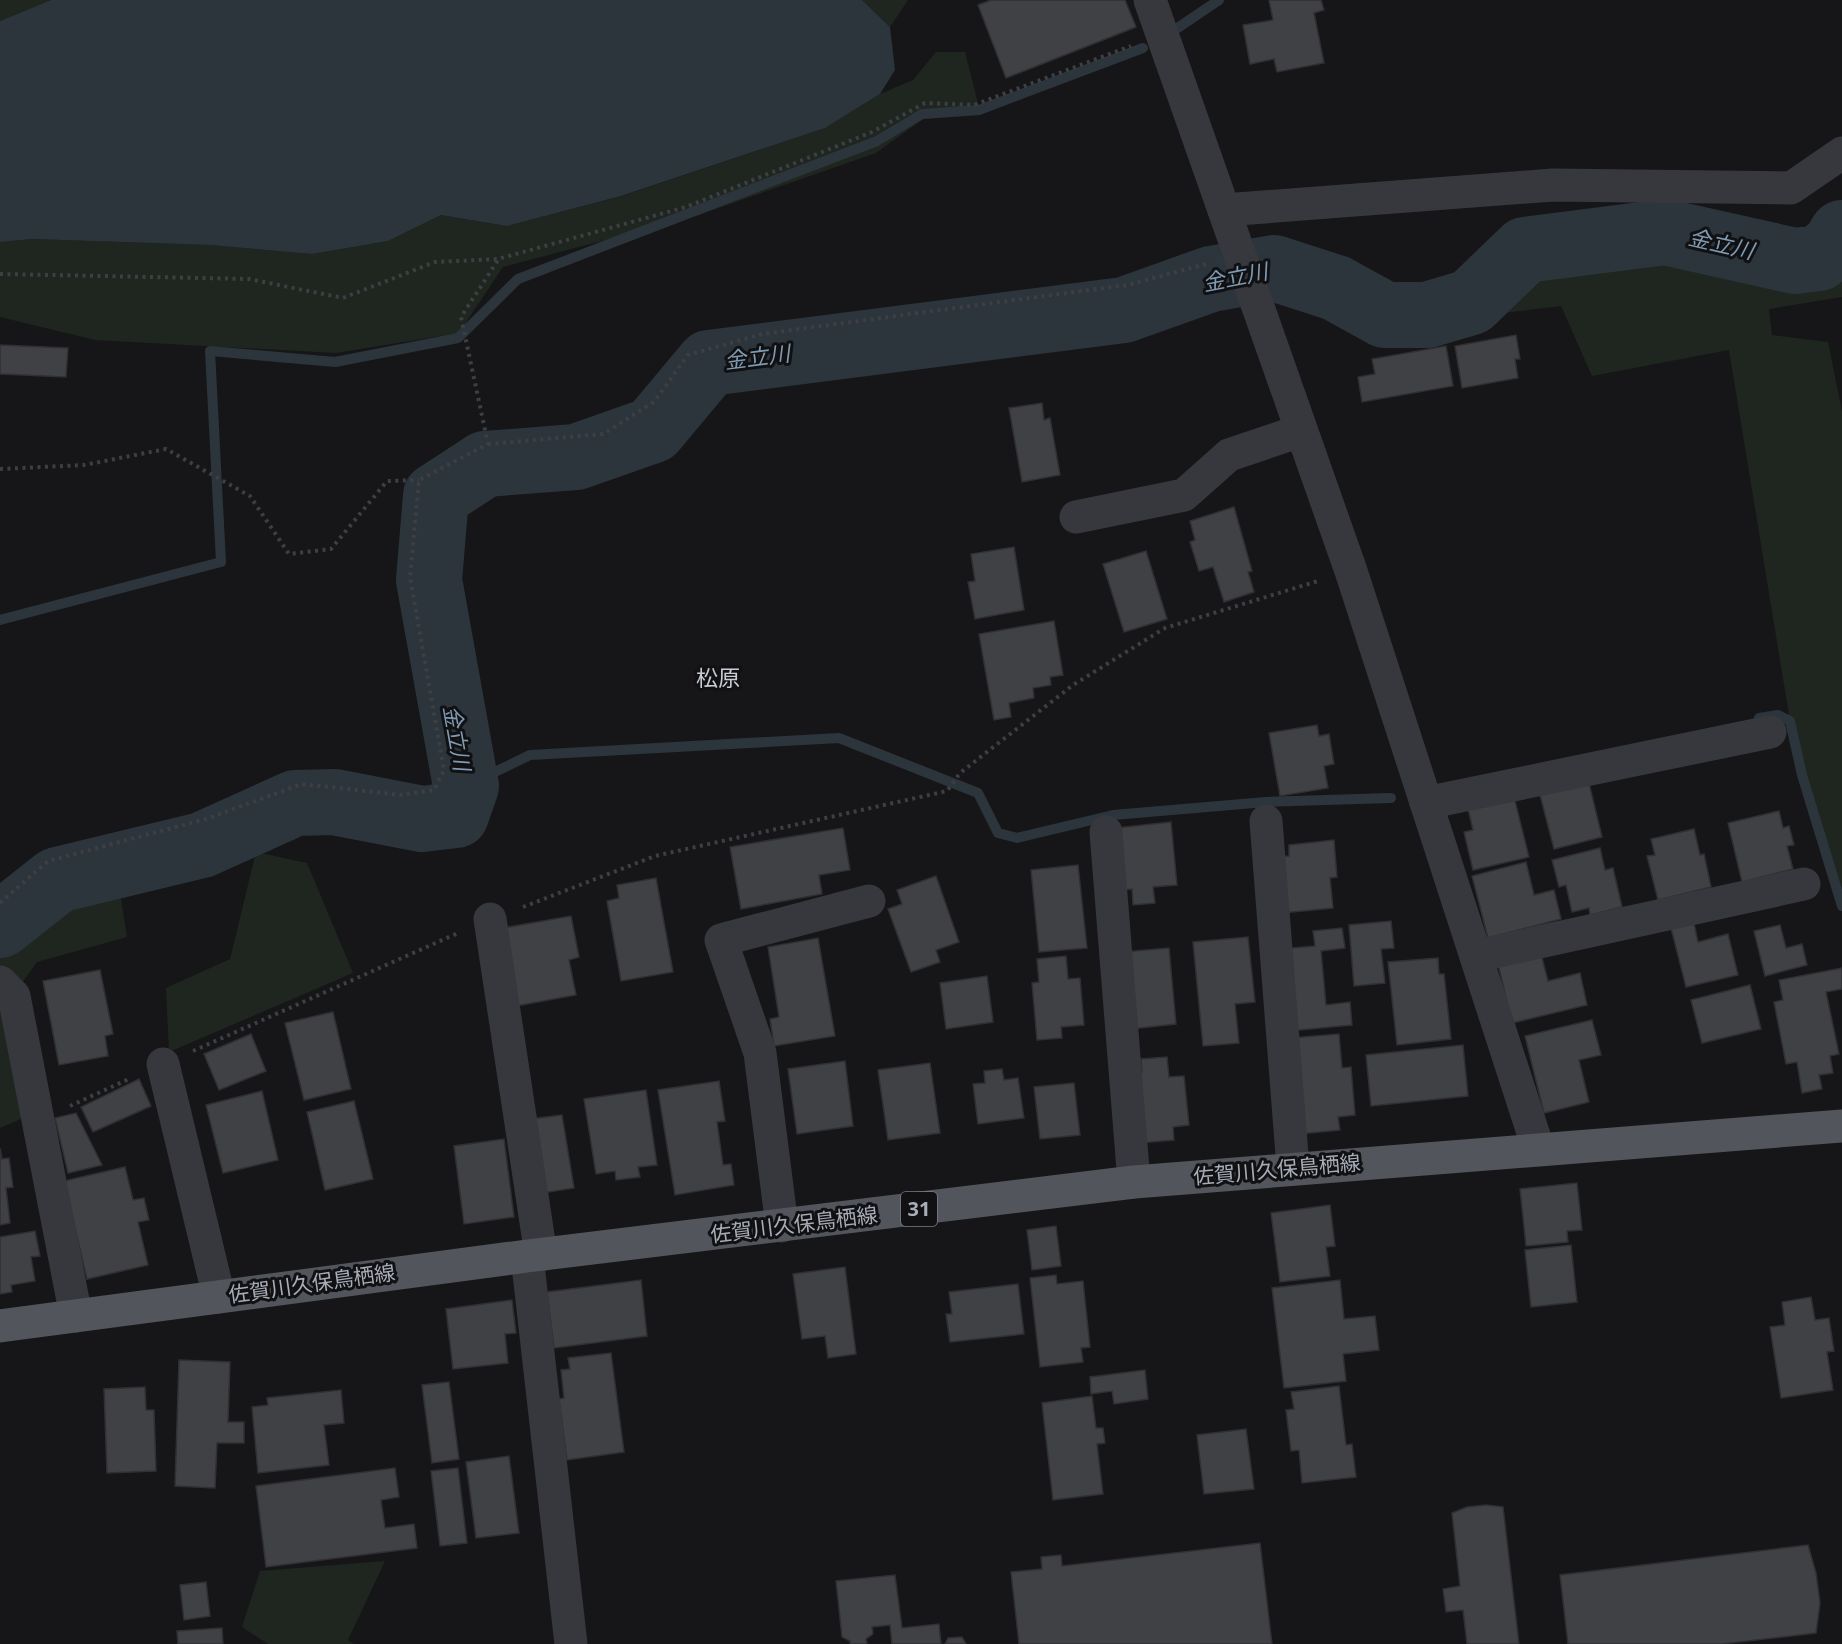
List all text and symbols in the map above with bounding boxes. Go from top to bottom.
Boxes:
water label: 金立川 [1686,221,1759,266]
water label: 金立川 [1200,255,1272,297]
water label: 金立川 [722,337,793,375]
district label: 松原 [696,662,740,692]
water label: 金立川 [437,703,479,775]
street label: 佐賀川久保鳥栖線 [1192,1148,1362,1190]
road number: 31 [901,1192,937,1226]
street label: 佐賀川久保鳥栖線 [709,1200,879,1248]
street label: 佐賀川久保鳥栖線 [227,1257,397,1309]

